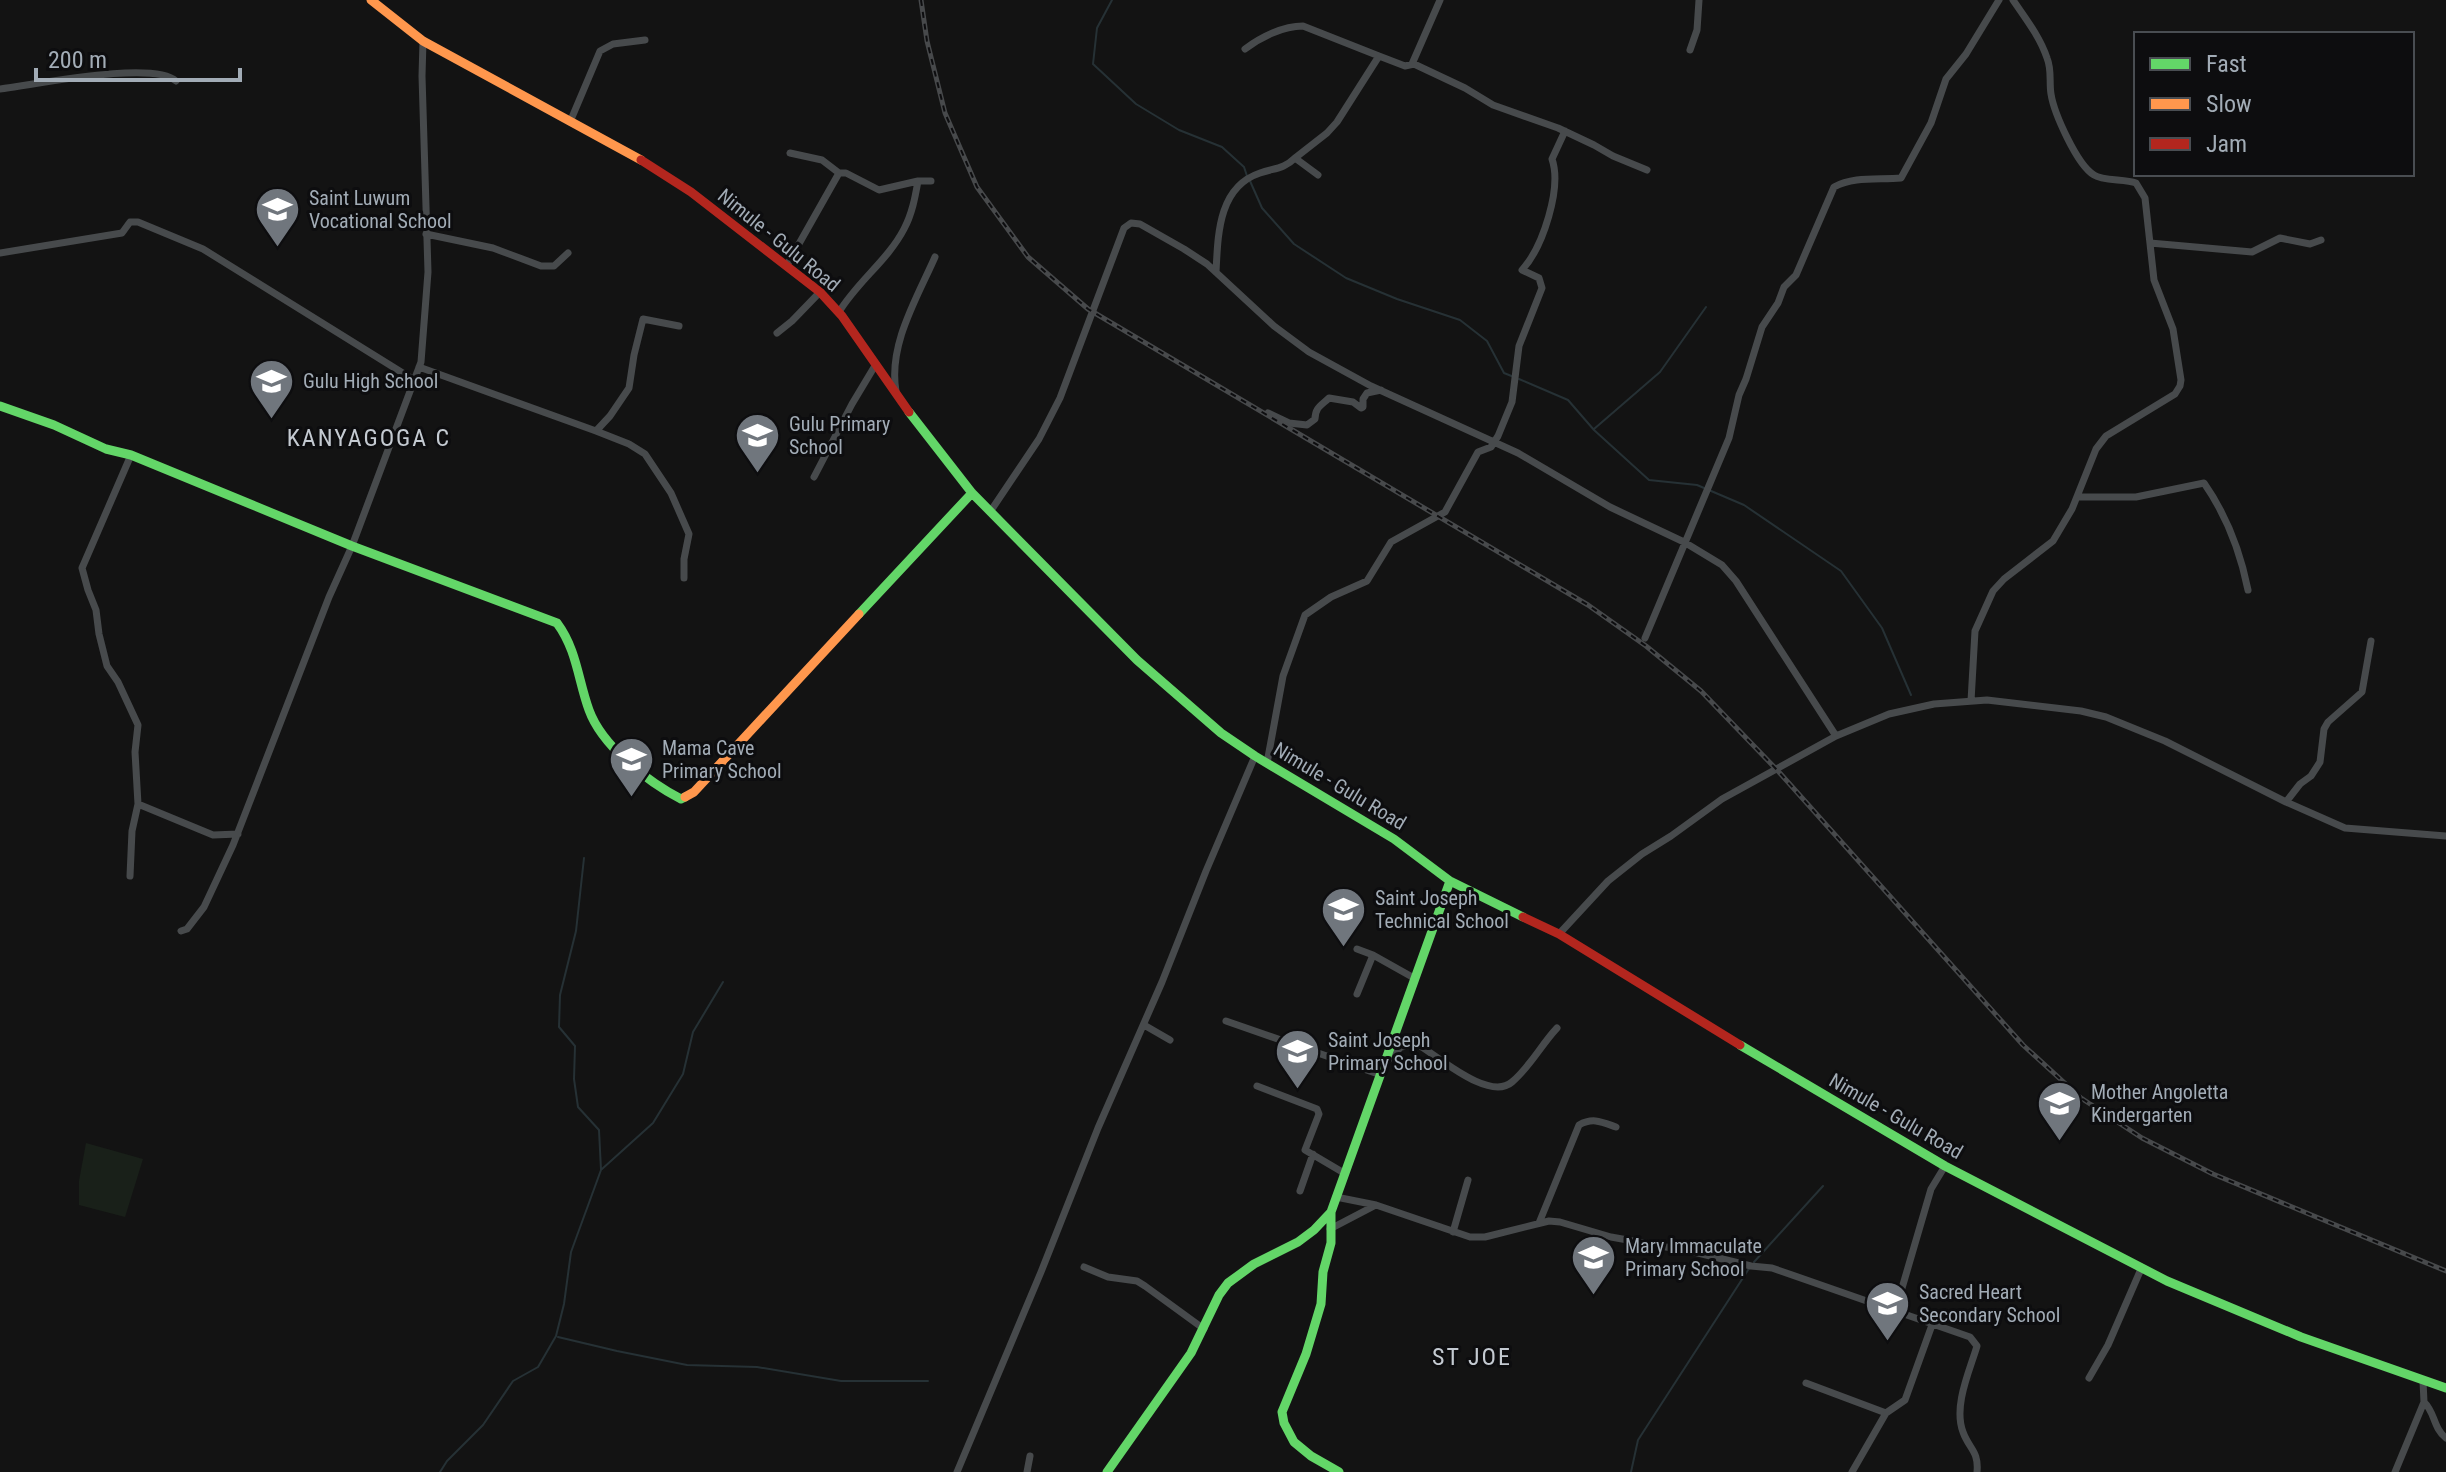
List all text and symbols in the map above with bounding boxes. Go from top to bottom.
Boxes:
scale bar [36,32,240,82]
legend [2134,32,2414,176]
text: 200 m [48,46,107,74]
text: Fast [2206,50,2247,78]
text: Slow [2206,90,2252,118]
text: Jam [2206,130,2247,158]
street label: Nimule - Gulu Road [713,183,845,297]
school or university icon: Saint Luwum Vocational School [254,186,302,249]
place label: Saint Luwum Vocational School [309,186,452,233]
school or university icon: Gulu High School [248,357,296,420]
place label: Gulu High School [303,369,438,393]
school or university icon: Gulu Primary School [734,412,782,475]
place label: Gulu Primary School [789,412,890,459]
district label: KANYAGOGA C [287,424,451,452]
school or university icon: Mama Cave Primary School [607,735,655,798]
place label: Mama Cave Primary School [662,736,782,783]
street label: Nimule - Gulu Road [1269,737,1411,835]
school or university icon: Saint Joseph Technical School [1320,885,1368,948]
place label: Saint Joseph Technical School [1375,886,1509,933]
school or university icon: Saint Joseph Primary School [1273,1028,1321,1091]
place label: Saint Joseph Primary School [1328,1028,1448,1075]
street label: Nimule - Gulu Road [1825,1068,1967,1164]
school or university icon: Mother Angoletta Kindergarten [2036,1080,2084,1143]
place label: Mother Angoletta Kindergarten [2091,1080,2228,1127]
school or university icon: Mary Immaculate Primary School [1570,1234,1618,1297]
place label: Mary Immaculate Primary School [1625,1234,1762,1281]
school or university icon: Sacred Heart Secondary School [1864,1279,1912,1342]
place label: Sacred Heart Secondary School [1919,1280,2060,1327]
district label: ST JOE [1432,1343,1512,1371]

